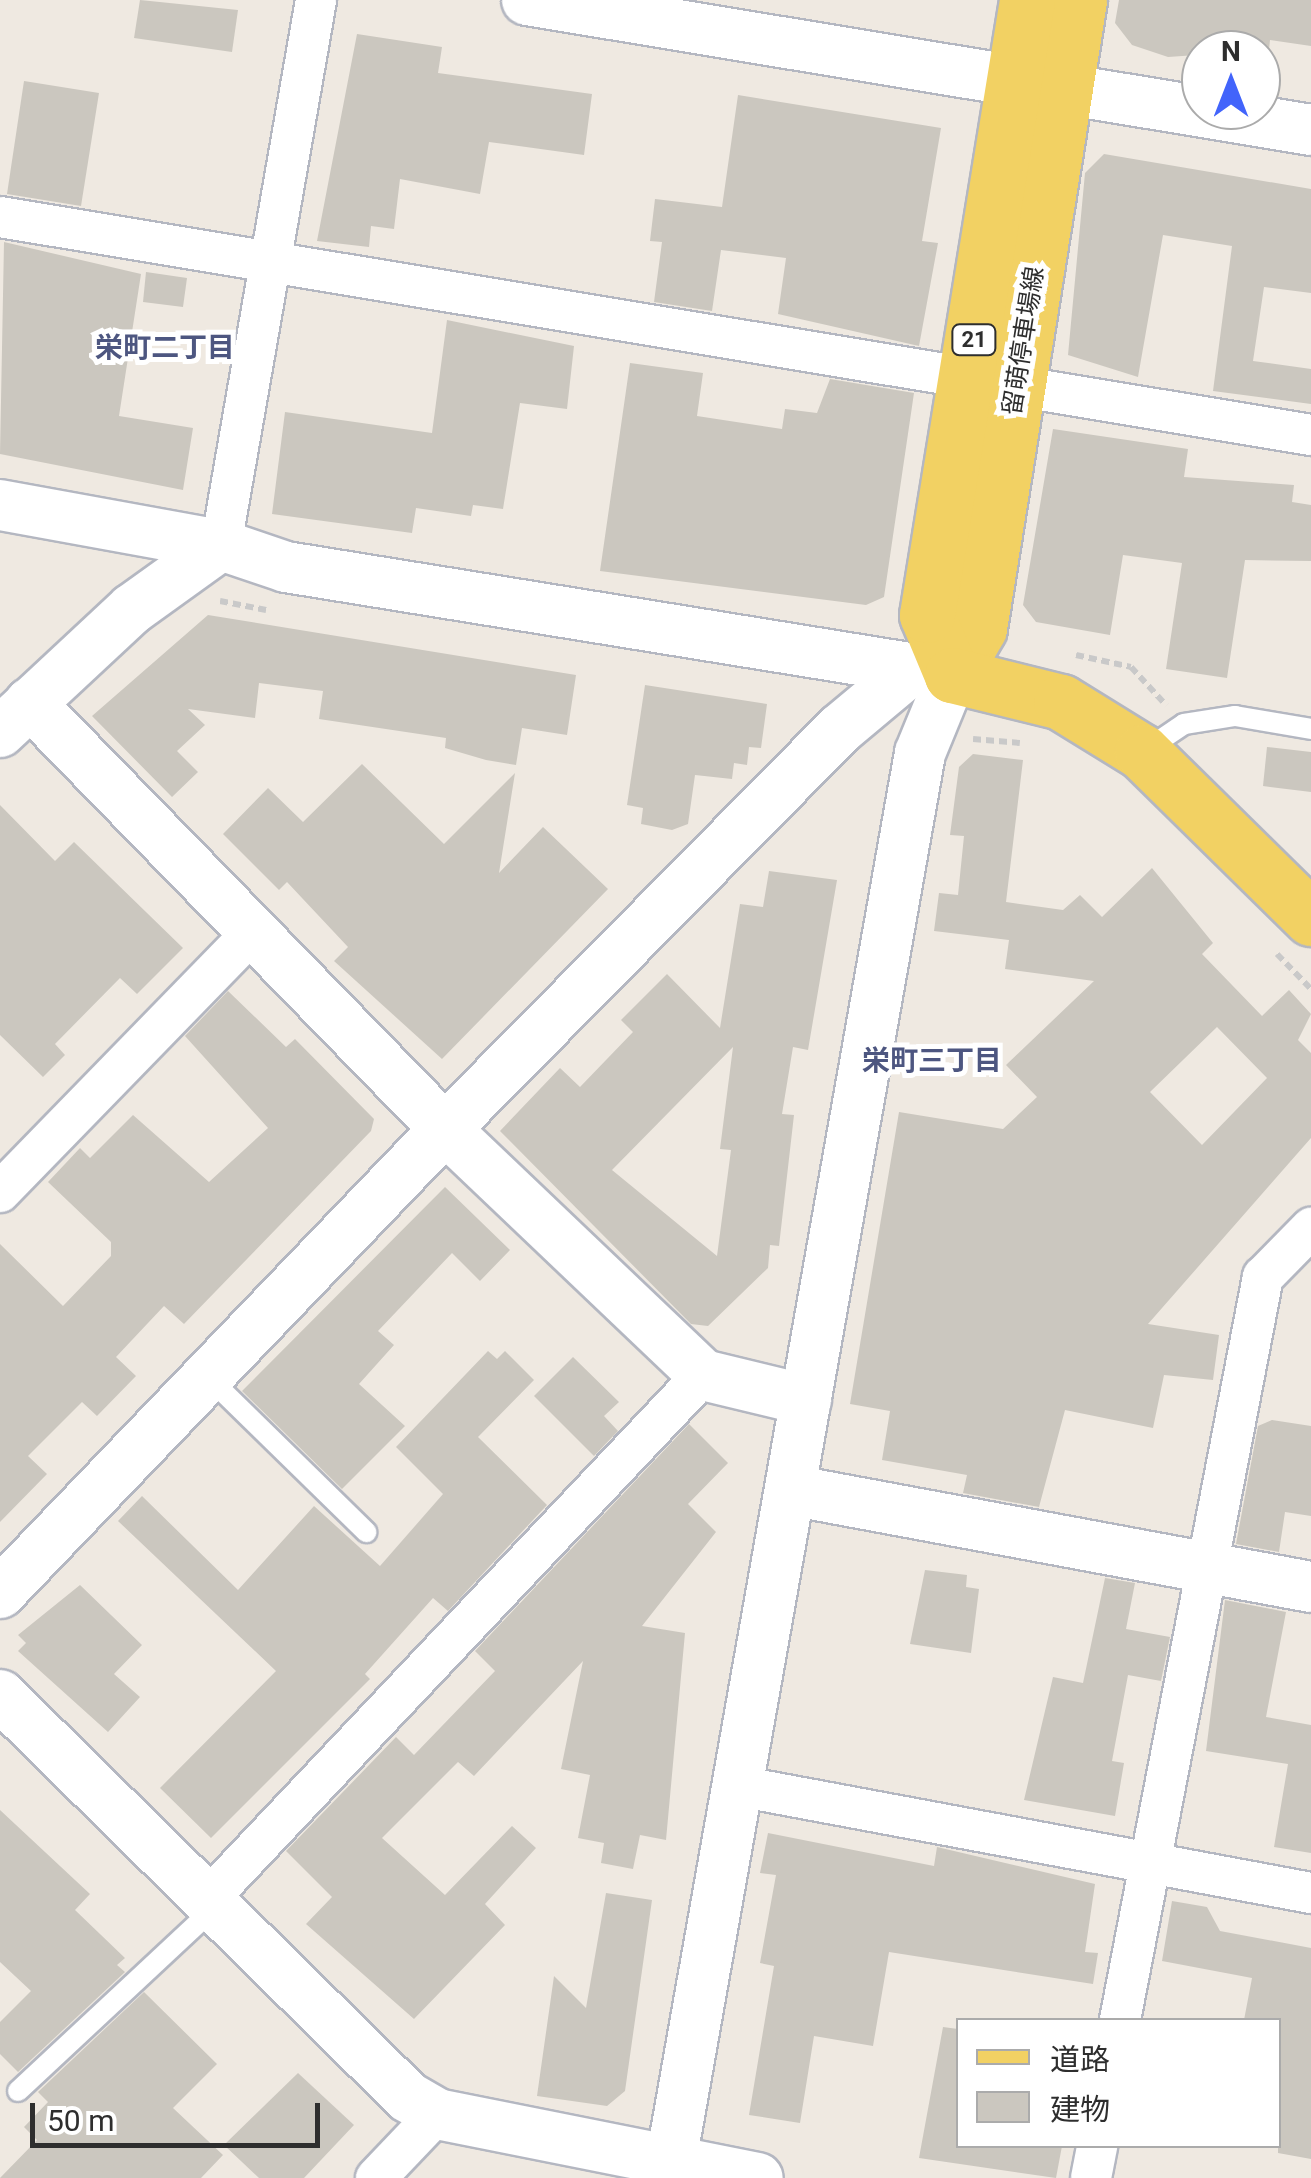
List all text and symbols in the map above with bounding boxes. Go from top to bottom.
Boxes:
north arrow [1181,30,1281,130]
text: N [1221,35,1241,68]
street label: 留萌停車場線 [997,265,1051,417]
road number: 21 [949,323,999,357]
district label: 栄町二丁目 [95,331,235,365]
district label: 栄町三丁目 [862,1044,1002,1078]
legend [956,2018,1281,2148]
text: 道路 [1050,2042,1110,2077]
scale bar [35,2083,325,2145]
text: 建物 [1050,2092,1110,2127]
text: 50 m [47,2103,114,2138]

